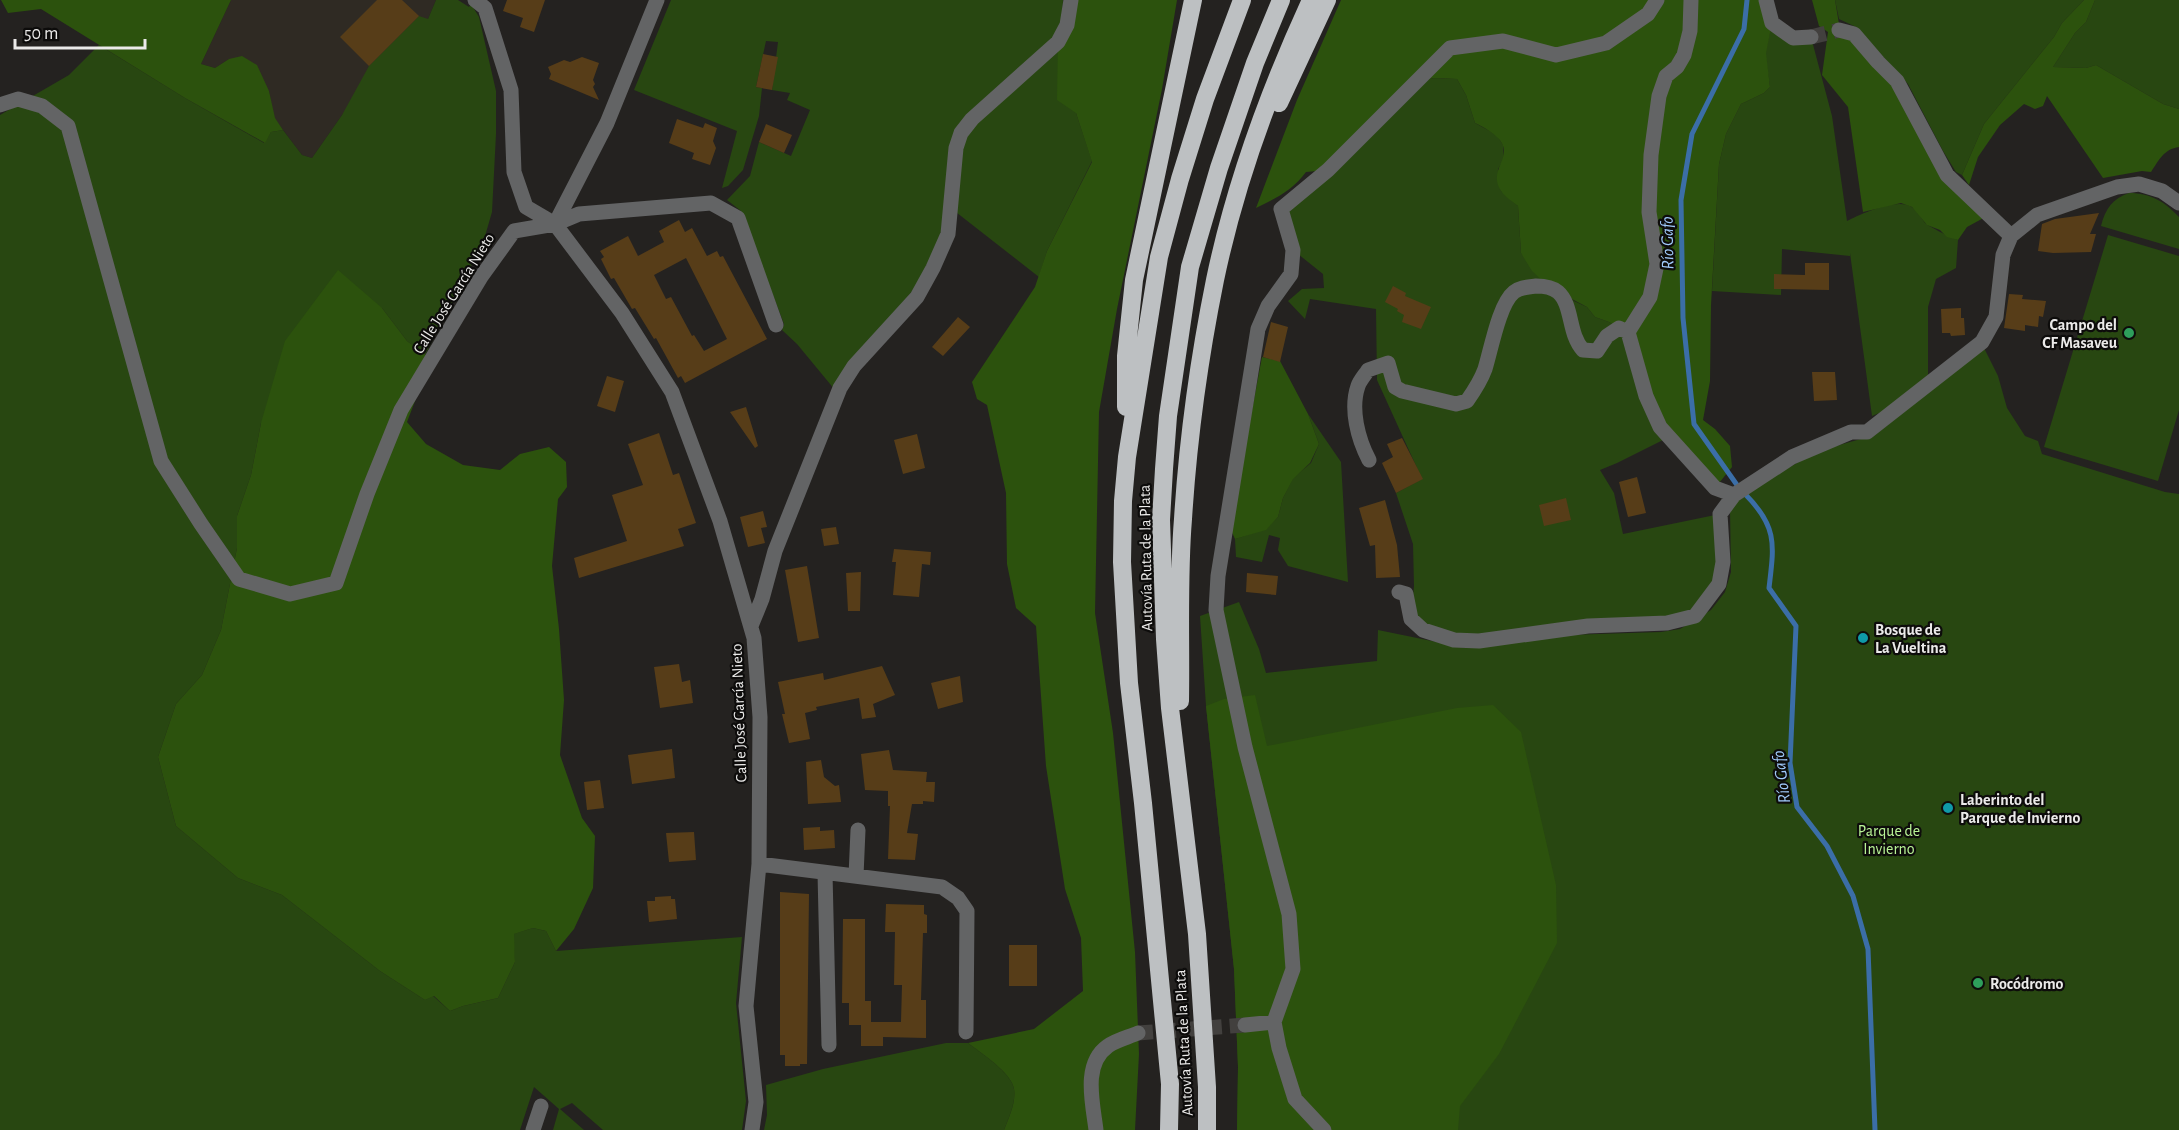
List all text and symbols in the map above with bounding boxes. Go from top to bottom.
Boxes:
scale bar [15,12,146,50]
text: 50 m [24,25,58,43]
water label: Río Gafo [1659,216,1677,270]
street label: Calle José García Nieto [410,230,497,357]
place label: Campo del CF Masaveu [2042,317,2118,351]
marker: Campo del CF Masaveu [2122,326,2136,340]
street label: Autovía Ruta de la Plata [1137,485,1155,631]
place label: Bosque de La Vueltina [1875,622,1947,656]
marker: Bosque de La Vueltina [1856,631,1870,645]
street label: Calle José García Nieto [729,643,749,783]
water label: Río Gafo [1770,749,1794,804]
place label: Laberinto del Parque de Invierno [1960,792,2080,826]
marker: Laberinto del Parque de Invierno [1941,801,1955,815]
park label: Parque de Invierno [1858,823,1920,857]
street label: Autovía Ruta de la Plata [1172,969,1196,1117]
marker: Rocódromo [1971,976,1985,990]
place label: Rocódromo [1990,976,2064,992]

